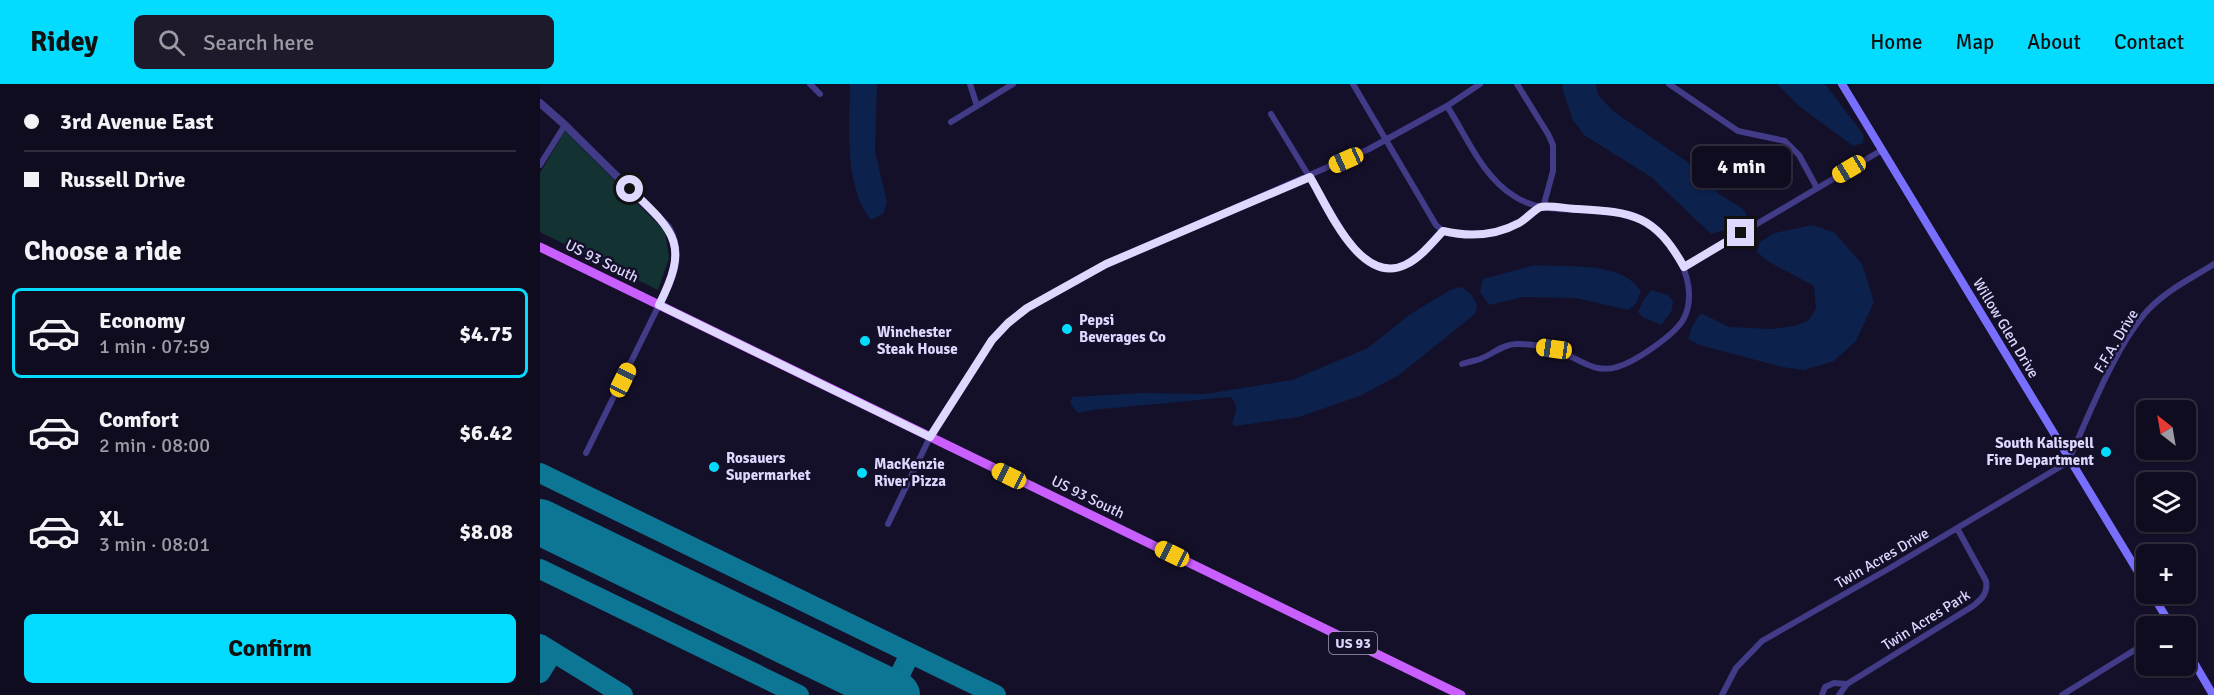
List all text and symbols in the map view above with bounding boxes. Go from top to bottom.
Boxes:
search box [134,15,554,69]
text: Ridey [30,25,98,59]
icon: search [155,26,188,59]
text: Search here [203,29,314,56]
text: Home [1870,29,1923,55]
text: Map [1956,29,1994,55]
text: About [2027,29,2081,55]
text: Contact [2114,29,2184,55]
text: 3rd Avenue East [60,108,214,135]
car [1326,144,1366,176]
callout: 4 min [1692,146,1790,188]
car [1829,152,1869,186]
text: 4 min [1717,154,1766,179]
text: Russell Drive [60,166,186,193]
route start [616,175,643,202]
route end [1727,219,1754,246]
text: Choose a ride [24,235,182,268]
street label: US 93 South [563,236,641,286]
street label: Willow Glen Drive [1969,275,2043,381]
icon: car [27,306,81,360]
street label: F.F.A. Drive [2090,306,2142,376]
text: Economy [99,307,185,334]
place label: Pepsi Beverages Co [1079,311,1166,346]
text: $4.75 [459,320,513,347]
marker: Pepsi Beverages Co [1060,322,1074,336]
place label: Winchester Steak House [877,323,958,358]
text: 1 min · 07:59 [99,334,210,359]
marker: Winchester Steak House [858,334,872,348]
car [1535,338,1573,360]
car [607,360,639,400]
north arrow [2136,400,2196,460]
map controls [2136,400,2196,676]
icon: car [27,405,81,459]
text: Comfort [99,406,179,433]
text: $6.42 [459,419,513,446]
text: 2 min · 08:00 [99,433,210,458]
place label: South Kalispell Fire Department [1986,434,2094,469]
marker: South Kalispell Fire Department [2099,445,2113,459]
place label: Rosauers Supermarket [726,449,811,484]
place label: MacKenzie River Pizza [874,455,946,490]
marker: Rosauers Supermarket [707,460,721,474]
car [989,460,1029,492]
marker: MacKenzie River Pizza [855,466,869,480]
street label: US 93 South [1049,472,1127,522]
button: layers [2136,472,2196,532]
icon: car [27,504,81,558]
text: XL [99,505,124,532]
text: $8.08 [459,518,513,545]
street label: Twin Acres Drive [1832,524,1932,592]
text: 3 min · 08:01 [99,532,210,557]
car [1152,538,1192,570]
button: + [2136,544,2196,604]
street label: Twin Acres Park [1879,585,1974,654]
button: Confirm [24,614,516,683]
button: − [2136,616,2196,676]
road number: US 93 [1329,632,1377,654]

